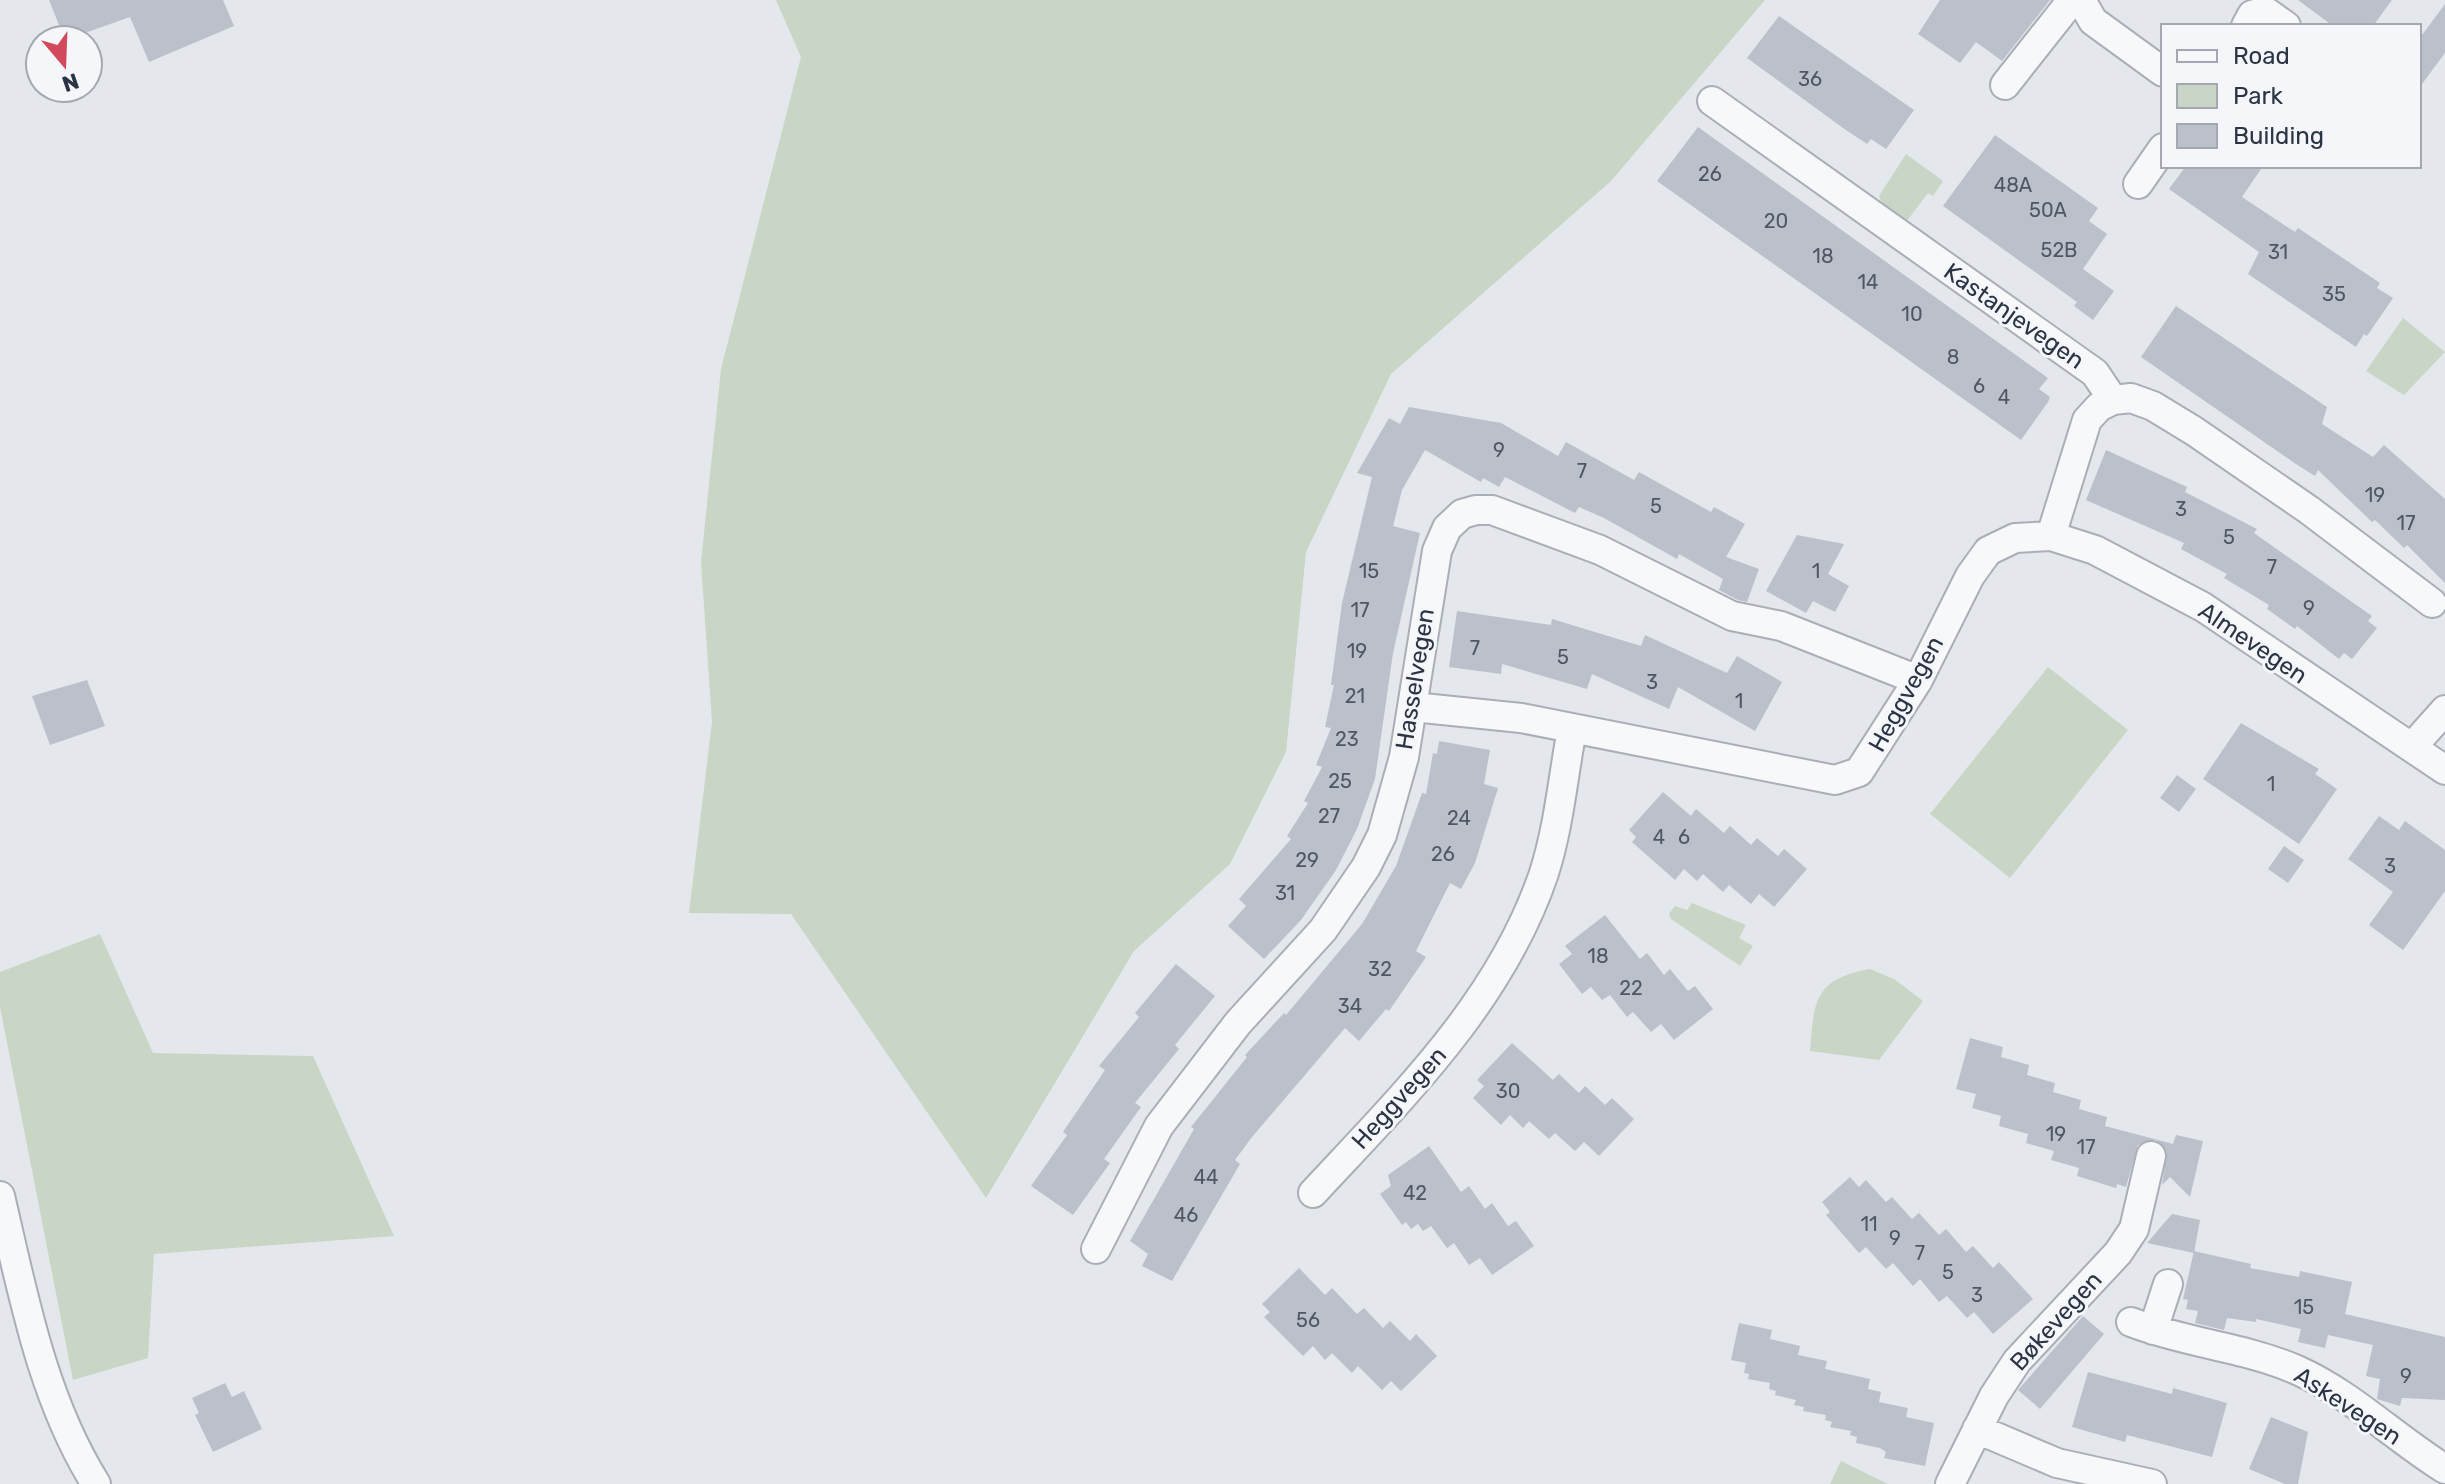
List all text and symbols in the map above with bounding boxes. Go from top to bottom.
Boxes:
north arrow [24,24,104,104]
legend [2161,24,2421,168]
text: Road [2233,42,2290,70]
text: N [58,67,82,98]
house number: 36 [1798,67,1822,91]
text: Park [2233,82,2284,110]
text: Building [2233,122,2324,150]
house number: 26 [1698,162,1722,186]
house number: 48A [1994,173,2032,197]
house number: 50A [2029,198,2067,222]
house number: 20 [1764,209,1788,233]
house number: 52B [2041,238,2077,262]
house number: 31 [2268,240,2288,264]
house number: 18 [1812,244,1834,268]
street label: Kastanjevegen [1939,257,2089,375]
house number: 14 [1858,270,1878,294]
house number: 35 [2322,282,2346,306]
house number: 10 [1901,302,1923,326]
house number: 8 [1947,345,1959,369]
house number: 6 [1973,374,1985,398]
house number: 4 [1998,385,2010,409]
house number: 9 [1493,438,1505,462]
house number: 7 [1577,459,1587,483]
house number: 19 [2365,483,2385,507]
house number: 5 [1650,494,1662,518]
house number: 3 [2175,497,2187,521]
house number: 17 [2397,511,2415,535]
house number: 5 [2223,525,2235,549]
house number: 7 [2267,555,2277,579]
house number: 15 [1359,559,1379,583]
house number: 1 [1812,559,1820,583]
street label: Almevegen [2193,596,2313,690]
house number: 9 [2303,596,2315,620]
house number: 17 [1351,598,1369,622]
street label: Hasselvegen [1390,606,1440,752]
street label: Heggvegen [1863,631,1949,757]
house number: 7 [1470,636,1480,660]
house number: 19 [1347,639,1367,663]
house number: 5 [1557,645,1569,669]
house number: 3 [1646,670,1658,694]
house number: 21 [1345,684,1365,708]
house number: 1 [1735,689,1743,713]
house number: 23 [1335,727,1359,751]
house number: 25 [1328,769,1352,793]
house number: 1 [2267,772,2275,796]
house number: 27 [1318,804,1340,828]
house number: 24 [1447,806,1471,830]
house number: 4 [1653,825,1665,849]
house number: 6 [1678,825,1690,849]
house number: 26 [1431,842,1455,866]
house number: 29 [1295,848,1319,872]
house number: 3 [2384,854,2396,878]
house number: 31 [1275,881,1295,905]
house number: 18 [1587,944,1609,968]
house number: 32 [1368,957,1392,981]
house number: 22 [1619,976,1643,1000]
house number: 34 [1338,994,1362,1018]
street label: Heggvegen [1346,1041,1452,1155]
house number: 30 [1496,1079,1520,1103]
house number: 19 [2046,1122,2066,1146]
house number: 17 [2077,1135,2095,1159]
house number: 44 [1194,1165,1218,1189]
house number: 42 [1403,1181,1427,1205]
house number: 46 [1174,1203,1198,1227]
house number: 11 [1860,1212,1878,1236]
house number: 9 [1889,1226,1901,1250]
house number: 7 [1915,1241,1925,1265]
house number: 5 [1942,1260,1954,1284]
street label: Bøkevegen [2004,1266,2108,1376]
house number: 3 [1971,1283,1983,1307]
house number: 15 [2294,1295,2314,1319]
house number: 56 [1296,1308,1320,1332]
street label: Askevegen [2289,1361,2407,1451]
house number: 9 [2400,1364,2412,1388]

